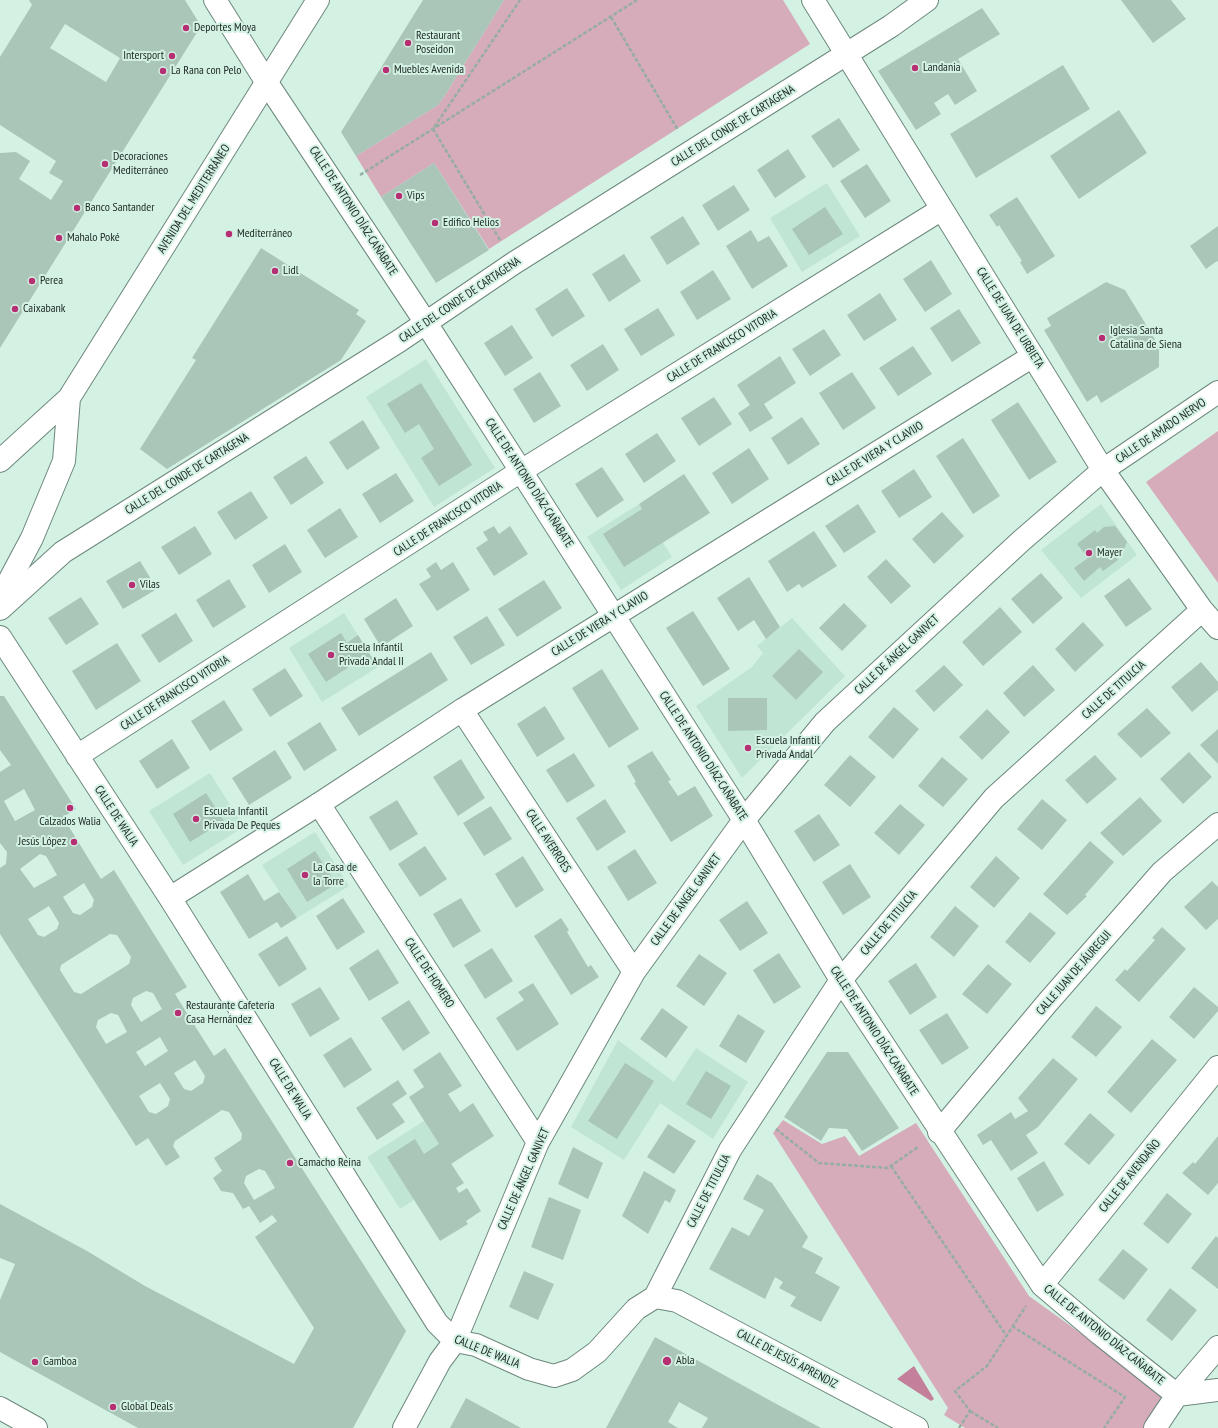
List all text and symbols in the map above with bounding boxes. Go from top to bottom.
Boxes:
place label: Deportes Moya [194,21,256,35]
marker: Deportes Moya [181,23,191,33]
place label: Restaurant Poseidon [416,29,460,57]
marker: Restaurant Poseidon [403,38,413,48]
place label: Intersport [123,49,164,63]
marker: Intersport [167,51,177,61]
place label: Landania [923,61,961,75]
place label: Muebles Avenida [394,63,464,77]
marker: Landania [910,63,920,73]
place label: La Rana con Pelo [171,64,241,78]
marker: Muebles Avenida [381,65,391,75]
marker: La Rana con Pelo [158,66,168,76]
street label: CALLE DEL CONDE DE CARTAGENA [668,82,798,170]
street label: AVENIDA DEL MEDITERRÁNEO [155,142,233,256]
street label: CALLE DE ANTONIO DÍAZ-CAÑABATE [306,144,400,278]
place label: Decoraciones Mediterráneo [113,150,168,178]
marker: Decoraciones Mediterráneo [100,159,110,169]
place label: Vips [407,189,424,203]
marker: Vips [394,191,404,201]
place label: Banco Santander [85,201,155,215]
marker: Banco Santander [72,203,82,213]
place label: Edifico Helios [443,216,499,230]
marker: Edifico Helios [430,218,440,228]
place label: Mediterráneo [237,227,292,241]
marker: Mediterráneo [224,229,234,239]
place label: Mahalo Poké [67,231,120,245]
marker: Mahalo Poké [54,233,64,243]
street label: CALLE DEL CONDE DE CARTAGENA [397,254,523,346]
place label: Lidl [283,264,299,278]
street label: CALLE DE JUAN DE URBIETA [973,265,1047,371]
marker: Lidl [270,266,280,276]
place label: Perea [40,274,63,288]
marker: Perea [27,276,37,286]
place label: Caixabank [23,302,65,316]
marker: Caixabank [10,304,20,314]
street label: CALLE DE FRANCISCO VITORIA [664,306,780,386]
place label: Iglesia Santa Catalina de Siena [1110,324,1182,352]
marker: Iglesia Santa Catalina de Siena [1097,333,1107,343]
street label: CALLE DE AMADO NERVO [1113,395,1209,467]
street label: CALLE DE ANTONIO DÍAZ-CAÑABATE [482,416,576,550]
street label: CALLE DE VIERA Y CLAVIJO [824,418,926,490]
street label: CALLE DEL CONDE DE CARTAGENA [122,430,252,518]
street label: CALLE DE FRANCISCO VITORIA [391,478,505,560]
place label: Mayer [1097,546,1122,560]
marker: Mayer [1084,548,1094,558]
place label: Vilas [140,578,160,592]
marker: Vilas [127,580,137,590]
street label: CALLE DE VIERA Y CLAVIJO [549,588,651,660]
street label: CALLE DE ÁNGEL GANIVET [852,612,942,698]
place label: Escuela Infantil Privada Andal II [339,641,404,669]
marker: Escuela Infantil Privada Andal II [326,650,336,660]
street label: CALLE DE FRANCISCO VITORIA [118,652,232,734]
street label: CALLE DE TITULCIA [1079,658,1149,722]
street label: CALLE DE ANTONIO DÍAZ-CAÑABATE [656,689,750,823]
place label: Escuela Infantil Privada Andal [756,734,820,762]
marker: Escuela Infantil Privada Andal [743,743,753,753]
street label: CALLE DE WALIA [91,783,141,849]
marker: Calzados Walia [65,803,75,813]
place label: Escuela Infantil Privada De Peques [204,805,280,833]
street label: CALLE AVERROES [522,807,574,875]
marker: Escuela Infantil Privada De Peques [191,814,201,824]
place label: Calzados Walia [39,815,101,829]
place label: Jesús López [18,835,66,849]
marker: Jesús López [69,837,79,847]
street label: CALLE DE ÁNGEL GANIVET [648,851,724,949]
place label: La Casa de la Torre [313,861,357,889]
marker: La Casa de la Torre [300,870,310,880]
street label: CALLE DE TITULCIA [858,888,920,958]
street label: CALLE JUAN DE JÁUREGUI [1033,928,1115,1018]
street label: CALLE DE HOMERO [401,935,457,1011]
street label: CALLE DE ANTONIO DÍAZ-CAÑABATE [827,964,921,1098]
place label: Restaurante Cafetería Casa Hernández [186,999,275,1027]
marker: Restaurante Cafetería Casa Hernández [173,1008,183,1018]
street label: CALLE DE WALIA [266,1056,314,1122]
street label: CALLE DE ÁNGEL GANIVET [495,1126,553,1232]
street label: CALLE DE AVENDAÑO [1096,1137,1164,1215]
street label: CALLE DE TITULCIA [684,1152,734,1230]
place label: Camacho Reina [298,1156,361,1170]
marker: Camacho Reina [285,1158,295,1168]
street label: CALLE DE ANTONIO DÍAZ-CAÑABATE [1041,1282,1167,1388]
street label: CALLE DE JESÚS APRENDIZ [734,1326,840,1392]
street label: CALLE DE WALIA [452,1332,522,1372]
place label: Abla [676,1354,694,1368]
place label: Gamboa [43,1355,77,1369]
marker: Abla [661,1355,673,1367]
marker: Gamboa [30,1357,40,1367]
place label: Global Deals [121,1400,173,1414]
marker: Global Deals [108,1402,118,1412]

